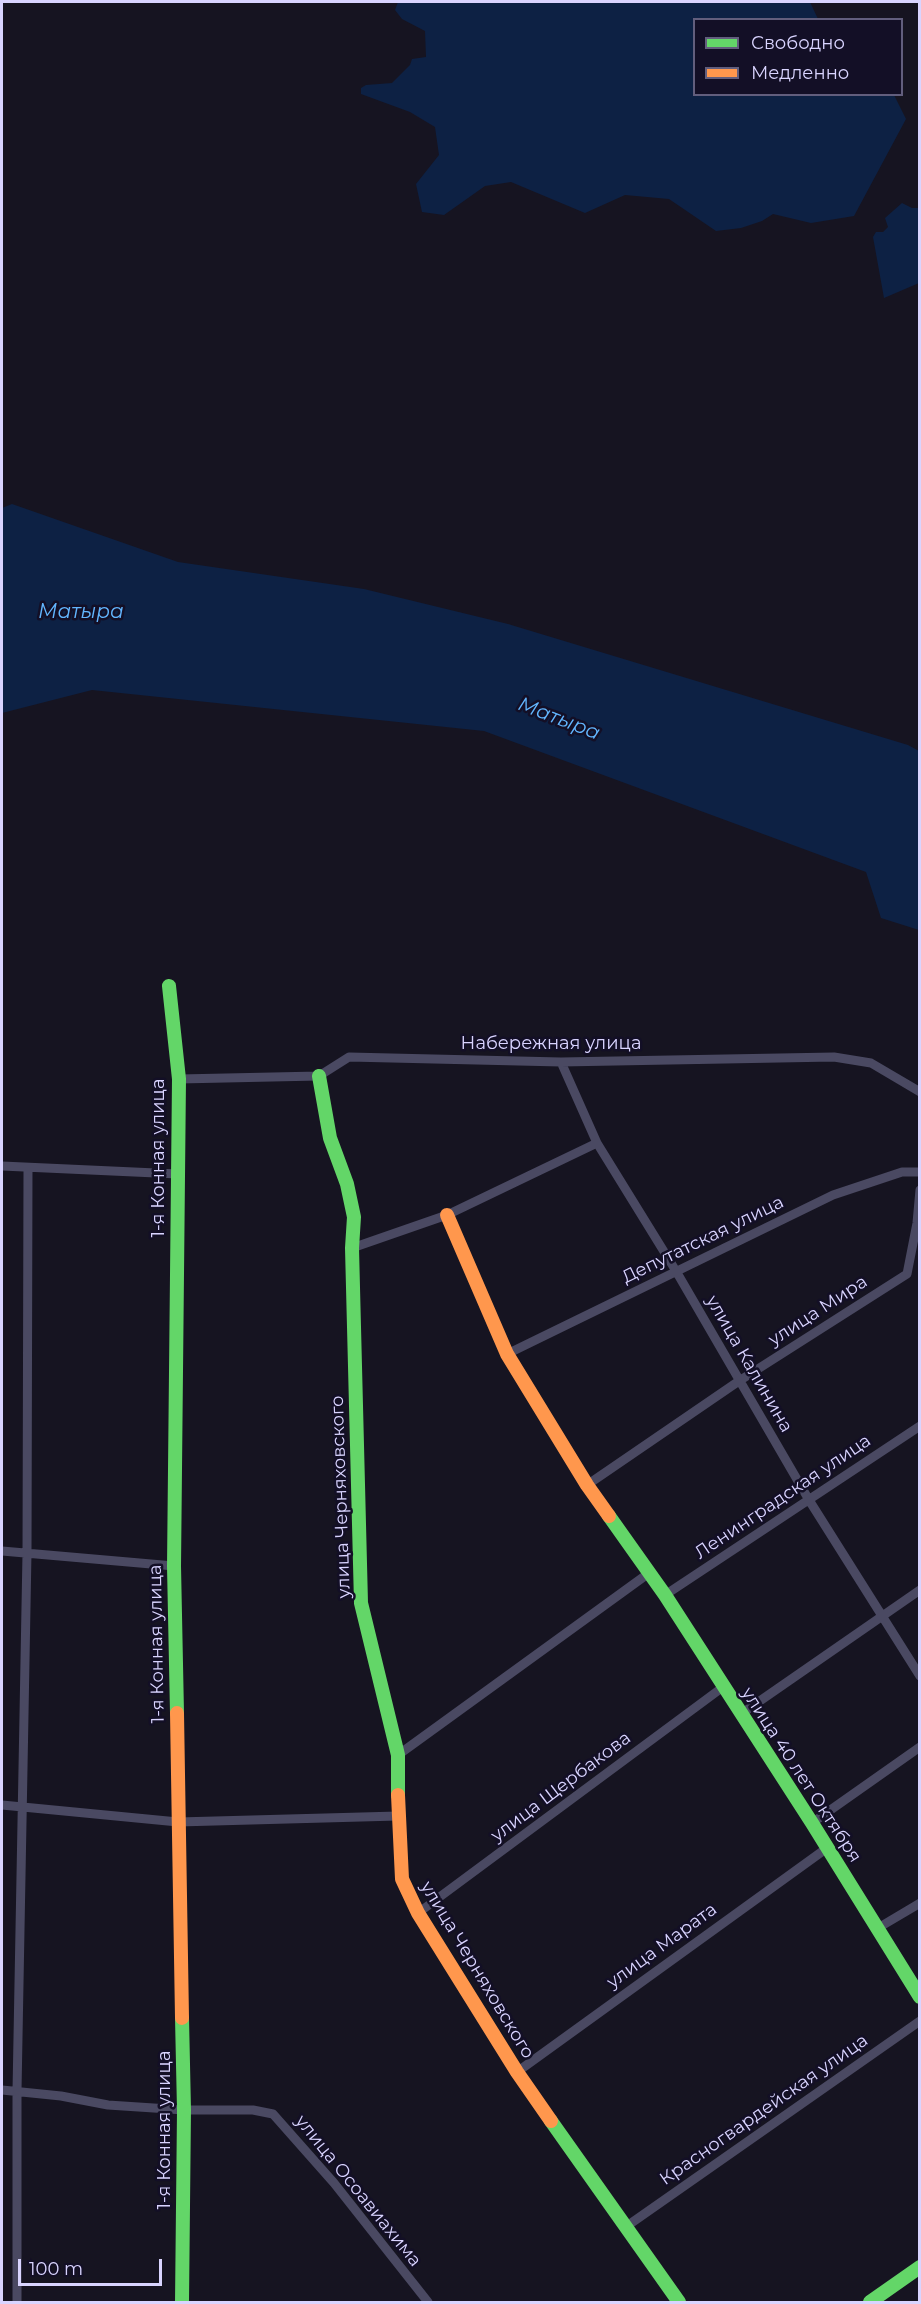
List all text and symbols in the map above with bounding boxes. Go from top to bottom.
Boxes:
legend [693,18,903,96]
text: Свободно [751,32,845,54]
text: Медленно [751,62,849,84]
water label: Матыра [38,600,124,624]
water label: Матыра [515,692,603,746]
street label: Набережная улица [461,1033,641,1055]
street label: 1-я Конная улица [148,1079,170,1237]
street label: Депутатская улица [619,1191,787,1289]
street label: улица Мира [765,1271,871,1351]
street label: улица Калинина [701,1292,797,1436]
street label: улица Черняховского [327,1395,355,1599]
street label: Ленинградская улица [691,1430,875,1564]
street label: 1-я Конная улица [145,1564,169,1724]
street label: улица 40 лет Октября [736,1683,866,1867]
street label: улица Щербакова [487,1727,635,1847]
street label: улица Черняховского [415,1877,539,2063]
street label: улица Марата [603,1899,721,1993]
street label: Красногвардейская улица [656,2030,872,2190]
street label: 1-я Конная улица [154,2051,176,2209]
street label: улица Осоавиахима [290,2111,426,2271]
scale bar [21,2247,165,2285]
text: 100 m [29,2258,83,2280]

